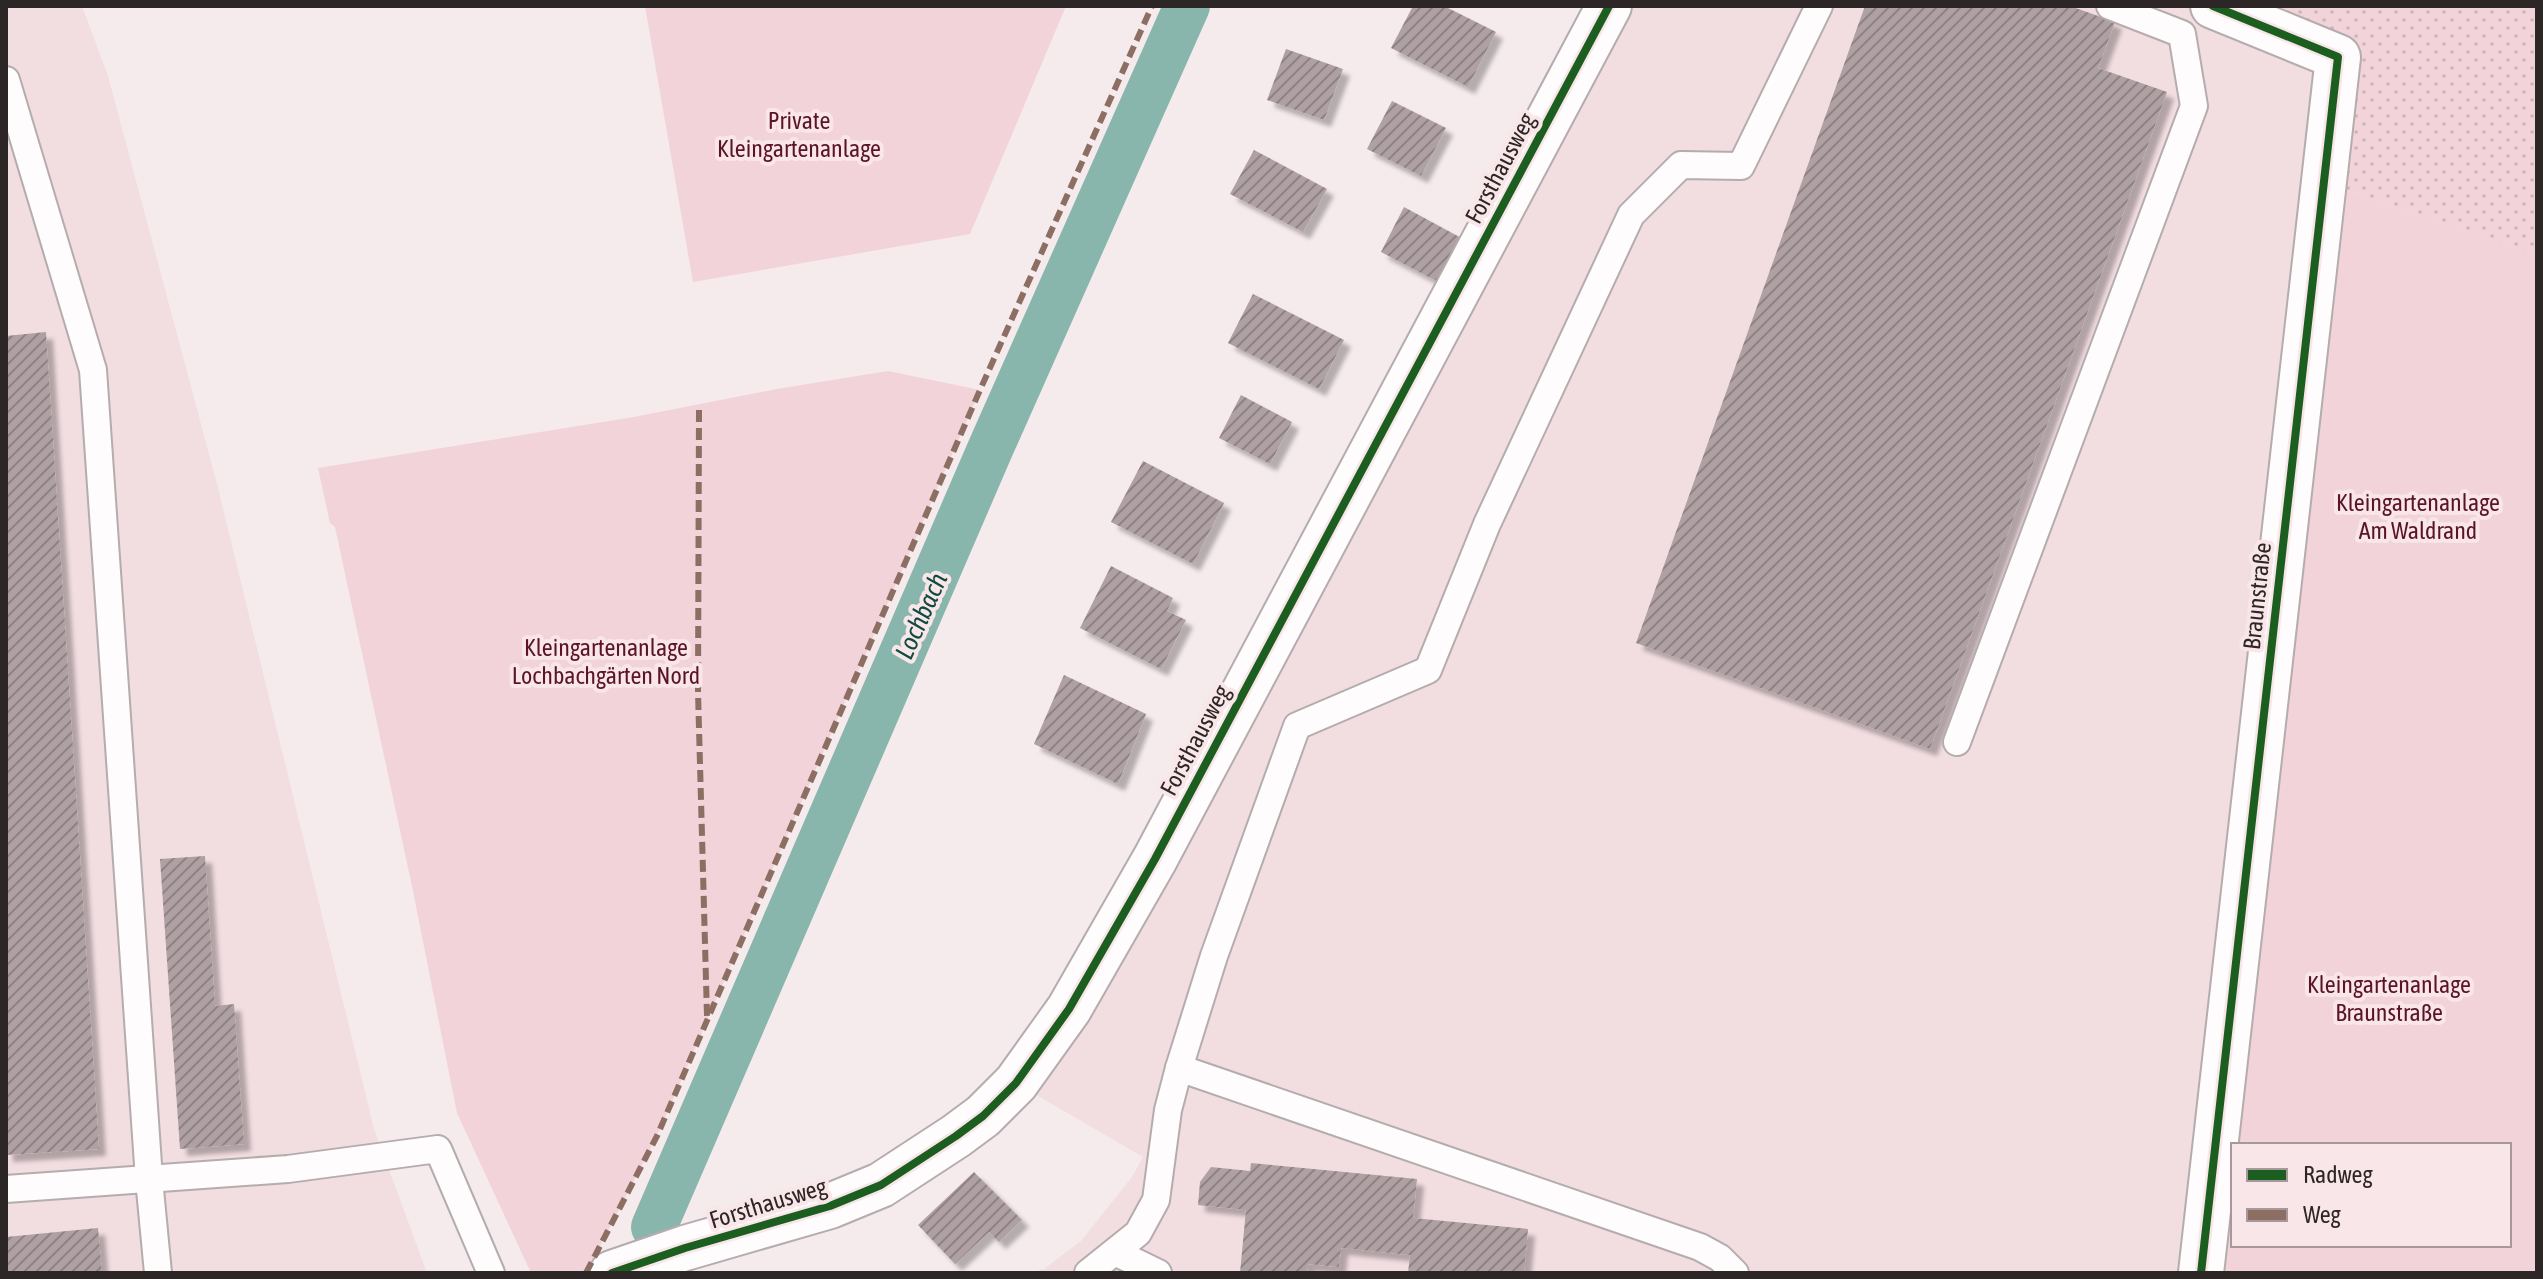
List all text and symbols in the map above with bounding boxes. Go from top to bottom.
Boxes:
park label: Private Kleingartenanlage [717,107,881,162]
street label: Forsthausweg [1460,108,1541,228]
park label: Kleingartenanlage Am Waldrand [2336,489,2500,544]
street label: Braunstraße [2238,541,2276,651]
water label: Lochbach [889,568,953,664]
park label: Kleingartenanlage Lochbachgärten Nord [512,634,700,689]
street label: Forsthausweg [1155,680,1236,800]
park label: Kleingartenanlage Braunstraße [2307,971,2471,1026]
legend [2231,1143,2511,1247]
text: Radweg [2303,1161,2374,1188]
street label: Forsthausweg [706,1172,831,1234]
text: Weg [2303,1201,2342,1228]

